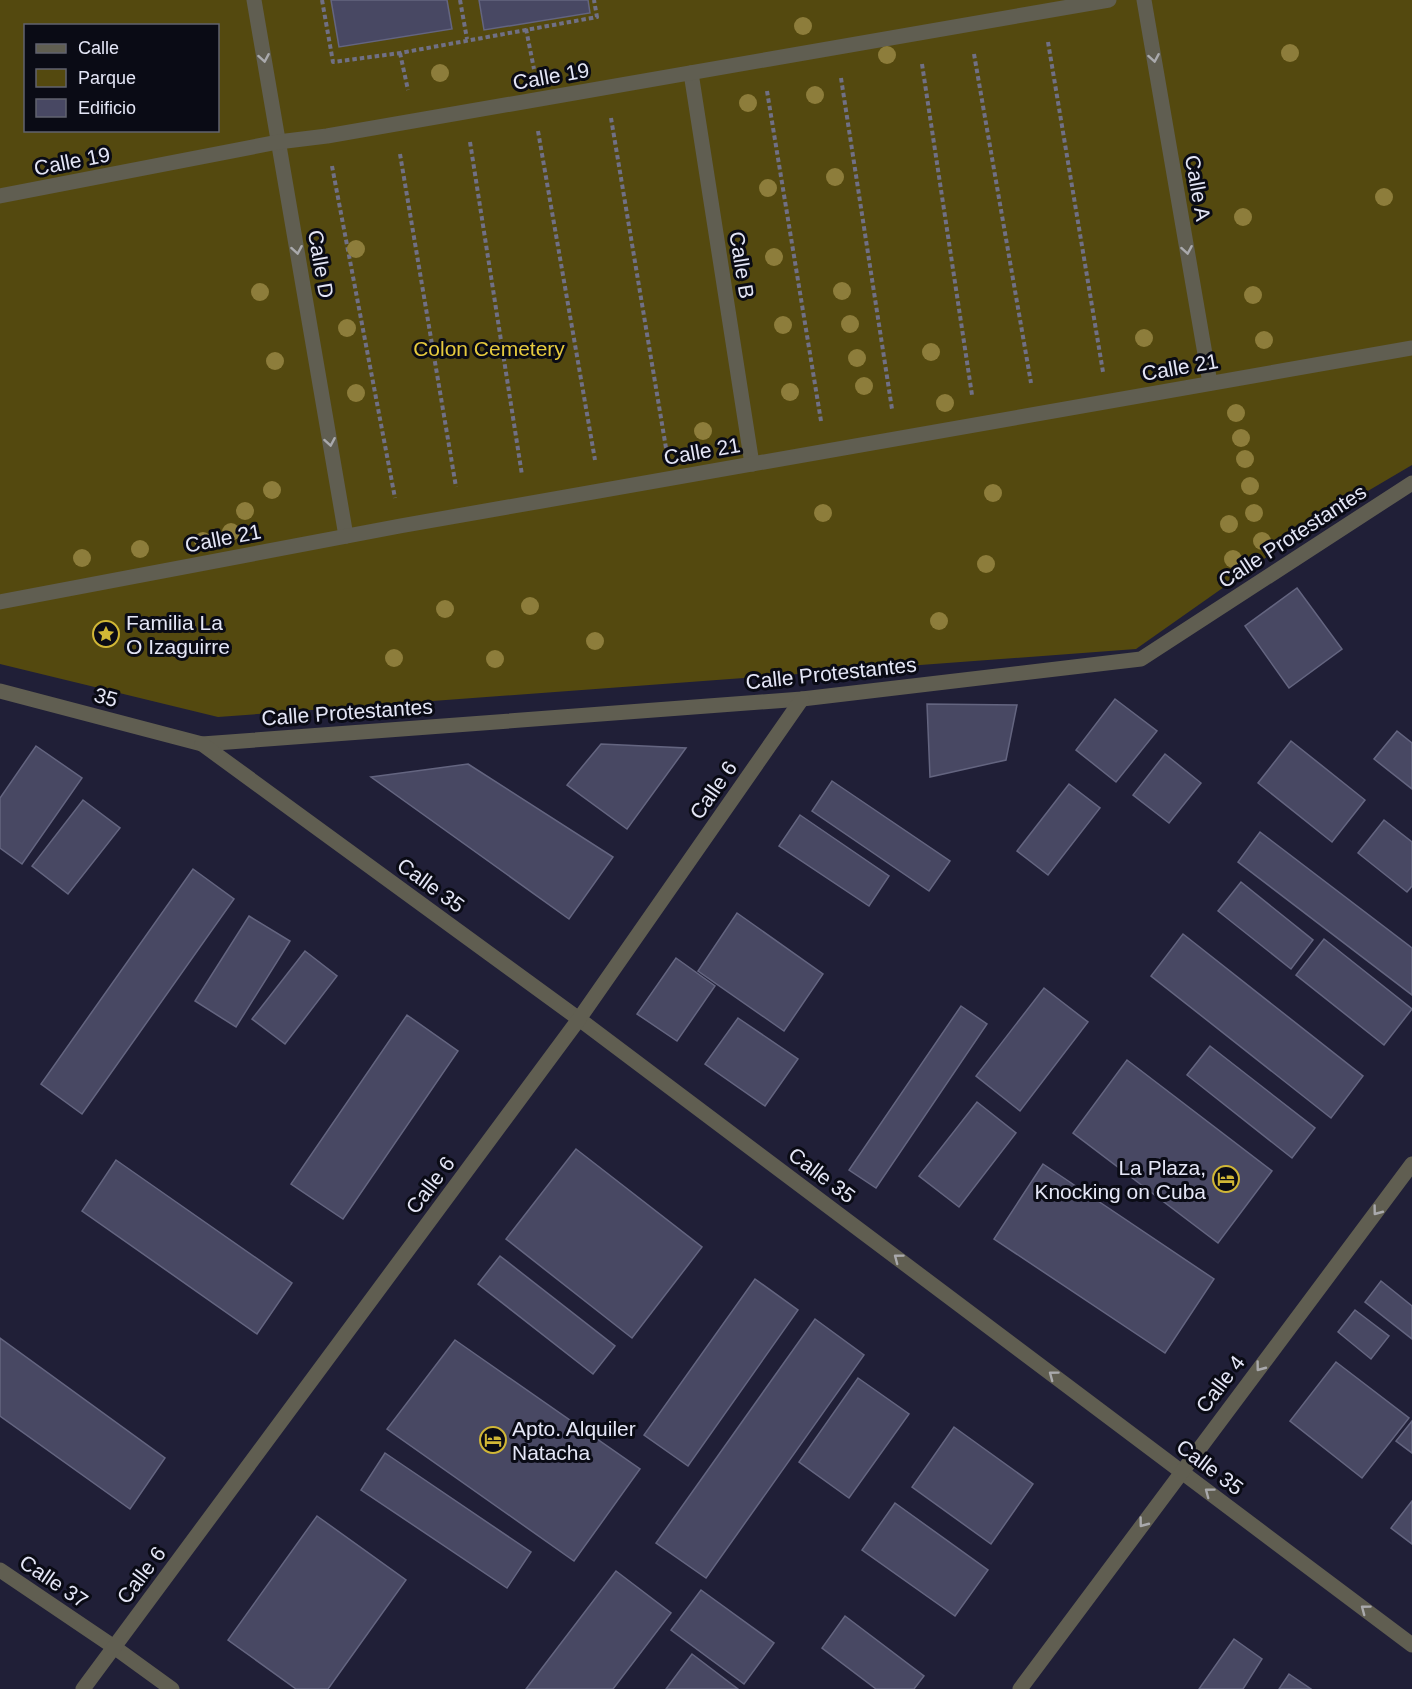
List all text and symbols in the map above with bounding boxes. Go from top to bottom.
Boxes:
legend [24,24,219,132]
text: Calle [78,38,119,58]
one-way arrow [1147,52,1160,62]
one-way arrow [257,53,269,62]
street label: Calle 19 [511,58,591,94]
text: Parque [78,68,136,88]
text: Edificio [78,98,136,118]
street label: Calle 19 [32,142,112,180]
street label: Calle A [1181,153,1215,223]
street label: Calle D [304,228,338,300]
street label: Calle B [725,230,759,300]
one-way arrow [290,244,303,254]
one-way arrow [1180,245,1193,255]
park label: Colon Cemetery [413,337,565,360]
street label: Calle 21 [1140,349,1220,385]
street label: Calle 21 [662,433,742,469]
one-way arrow [323,437,336,447]
street label: Calle Protestantes [1214,480,1370,592]
street label: Calle 21 [183,519,263,557]
place label: Familia La O Izaguirre [126,611,230,658]
place icon: Familia La O Izaguirre [91,619,121,649]
street label: Calle Protestantes [744,653,918,693]
street label: 35 [92,683,120,711]
street label: Calle Protestantes [261,695,433,729]
street label: Calle 6 [685,757,741,823]
street label: Calle 35 [393,853,469,917]
street label: Calle 35 [784,1143,860,1207]
street label: Calle 6 [401,1152,459,1218]
place label: La Plaza, Knocking on Cuba [1034,1156,1206,1203]
hotel icon: La Plaza, Knocking on Cuba [1211,1164,1241,1194]
one-way arrow [1373,1204,1384,1215]
one-way arrow [893,1254,904,1265]
street label: Calle 4 [1191,1351,1249,1417]
one-way arrow [1256,1360,1267,1371]
one-way arrow [1049,1371,1060,1382]
place label: Apto. Alquiler Natacha [512,1417,636,1464]
hotel icon: Apto. Alquiler Natacha [478,1425,508,1455]
street label: Calle 35 [1172,1435,1248,1499]
one-way arrow [1205,1489,1216,1500]
one-way arrow [1139,1516,1150,1527]
street label: Calle 6 [112,1542,170,1608]
street label: Calle 37 [16,1550,92,1612]
one-way arrow [1361,1606,1372,1617]

